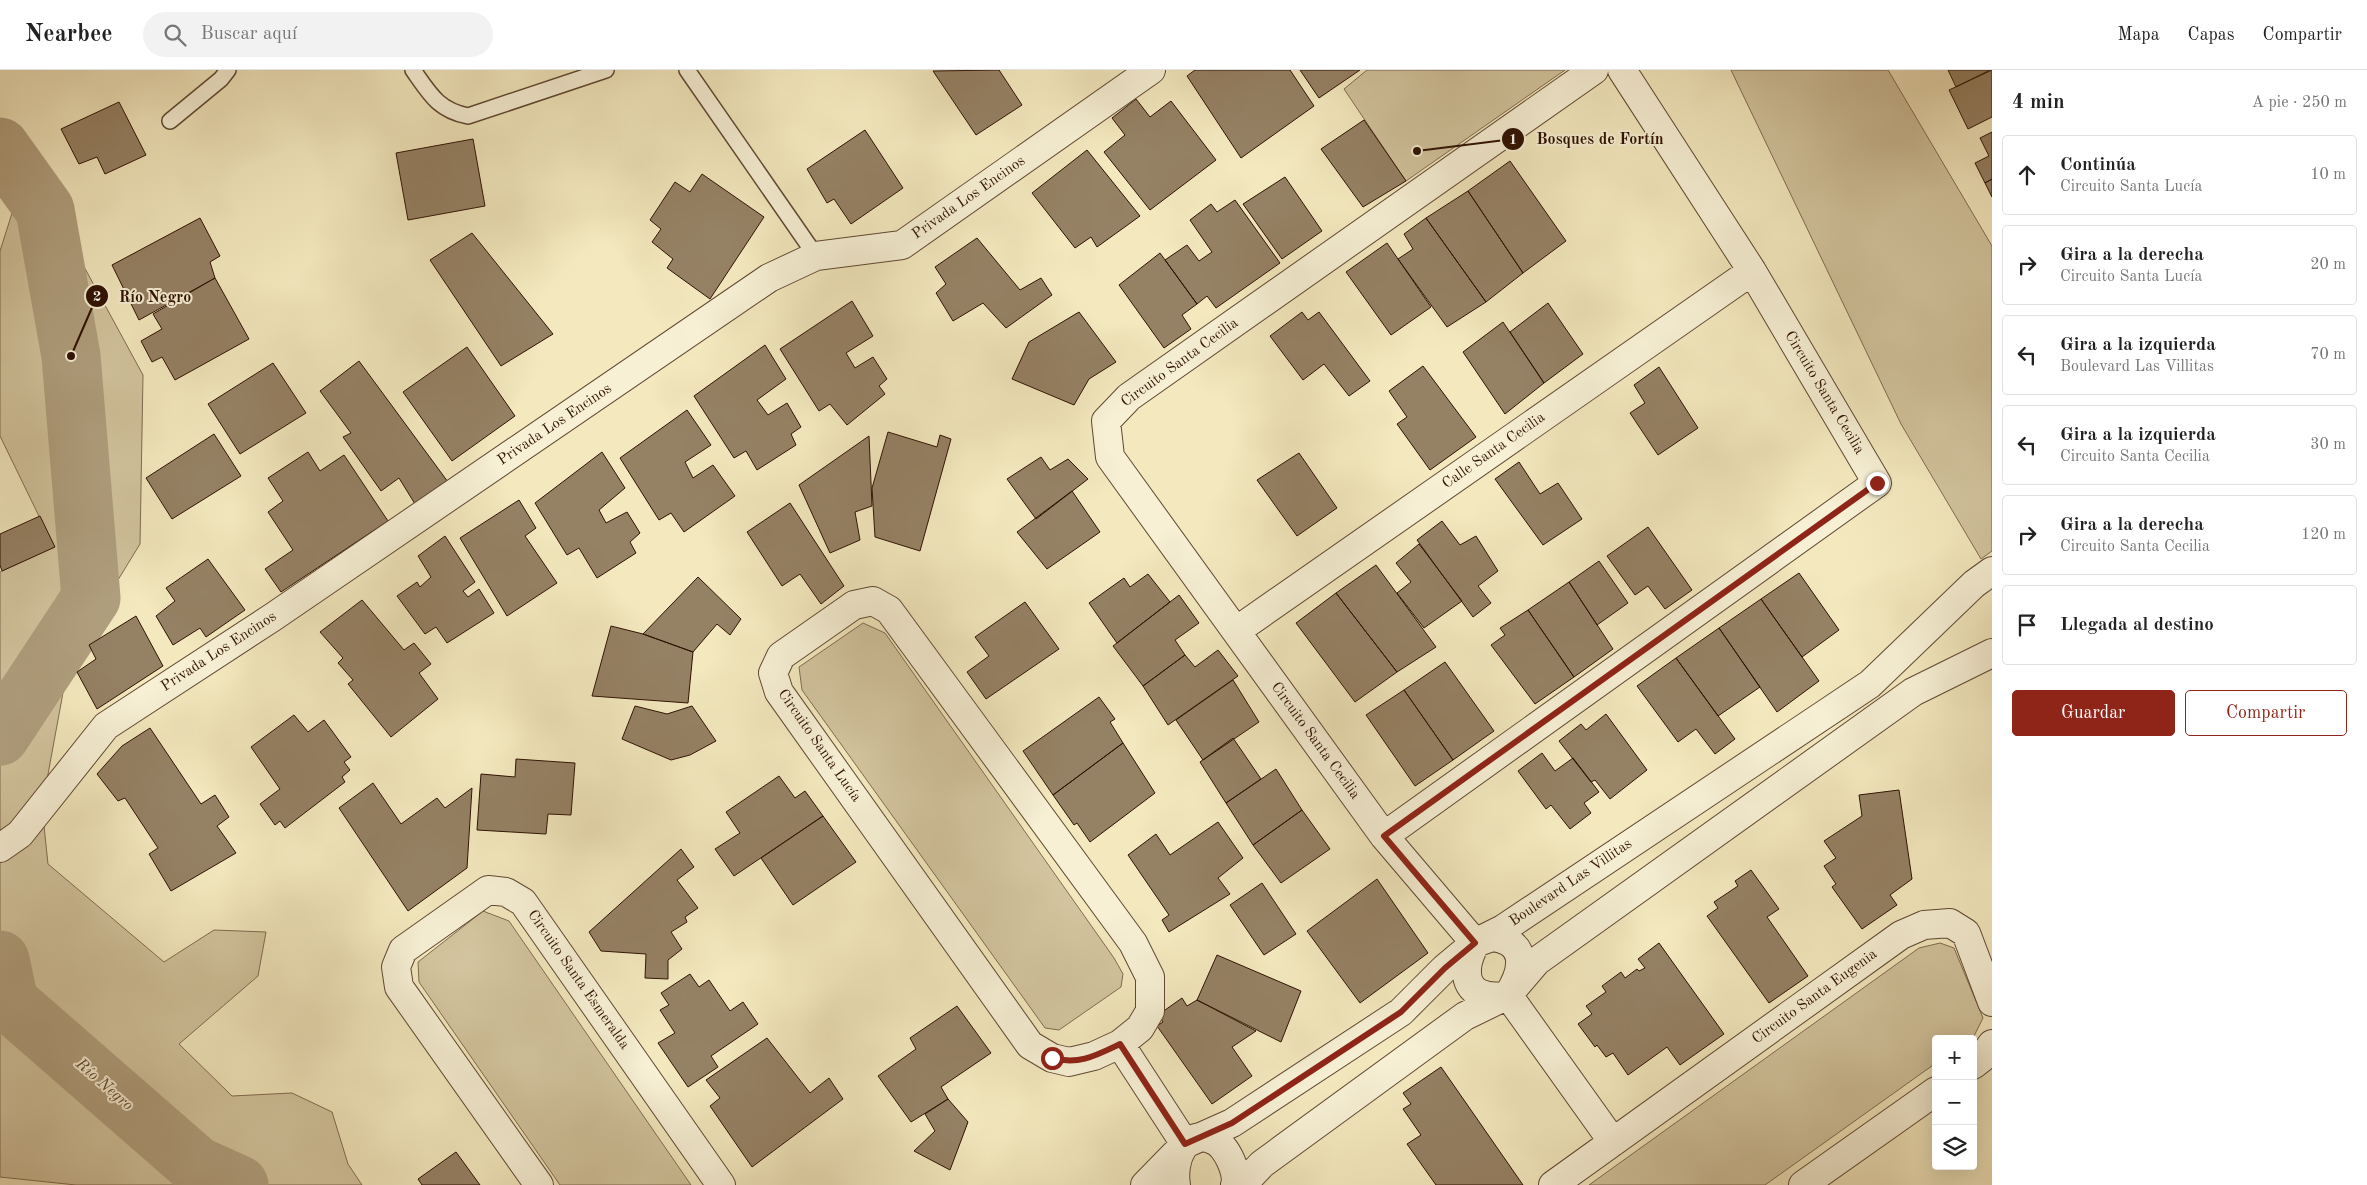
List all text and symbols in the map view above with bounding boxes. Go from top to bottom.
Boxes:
search box [143,12,493,57]
icon: search [161,21,189,49]
text: Nearbee [25,23,113,47]
text: Buscar aquí [201,25,297,44]
text: Mapa [2117,26,2160,44]
text: Capas [2188,26,2235,44]
text: Compartir [2263,26,2342,44]
text: 4 min [2012,92,2065,113]
text: A pie · 250 m [2252,95,2347,111]
callout: Bosques de Fortín [1501,123,1673,154]
text: Bosques de Fortín [1536,132,1664,148]
text: 1 [1509,133,1517,148]
street label: Privada Los Encinos [910,153,1028,243]
text: Continúa [2060,156,2136,175]
icon: ahead [2013,161,2041,189]
text: 10 m [2310,167,2346,183]
text: Circuito Santa Lucía [2060,179,2202,195]
text: Gira a la derecha [2060,246,2204,265]
icon: right [2013,251,2041,279]
text: 20 m [2310,257,2346,273]
text: Circuito Santa Lucía [2060,269,2202,285]
callout: Río Negro [84,280,202,311]
text: 2 [93,290,101,305]
text: Río Negro [119,290,191,306]
street label: Circuito Santa Cecilia [1119,315,1242,410]
street label: Circuito Santa Cecilia [1781,329,1867,458]
text: Gira a la izquierda [2060,336,2216,355]
icon: left [2013,341,2041,369]
text: 70 m [2310,347,2346,363]
text: Boulevard Las Villitas [2060,359,2214,375]
street label: Privada Los Encinos [495,381,615,469]
street label: Calle Santa Cecilia [1440,410,1548,492]
text: Gira a la izquierda [2060,426,2216,445]
icon: left [2013,431,2041,459]
text: 30 m [2310,437,2346,453]
text: Circuito Santa Cecilia [2060,449,2210,465]
route end [1866,472,1889,495]
text: Gira a la derecha [2060,516,2204,535]
icon: right [2013,521,2041,549]
text: 120 m [2301,527,2346,543]
text: Circuito Santa Cecilia [2060,539,2210,555]
street label: Privada Los Encinos [159,609,279,695]
icon: arrive [2013,611,2041,639]
text: Llegada al destino [2060,616,2214,635]
street label: Circuito Santa Cecilia [1268,680,1363,803]
street label: Circuito Santa Lucía [775,687,864,805]
button: Guardar [2012,690,2175,736]
button: Compartir [2185,690,2347,736]
street label: Boulevard Las Villitas [1507,836,1635,930]
street label: Circuito Santa Esmeralda [524,908,632,1053]
street label: Circuito Santa Eugenia [1750,946,1881,1047]
map controls [1932,1035,1977,1170]
button: + [1932,1035,1977,1080]
route start [1041,1047,1064,1070]
water label: Río Negro [72,1055,136,1114]
button: − [1932,1080,1977,1125]
button: layers [1932,1125,1977,1170]

